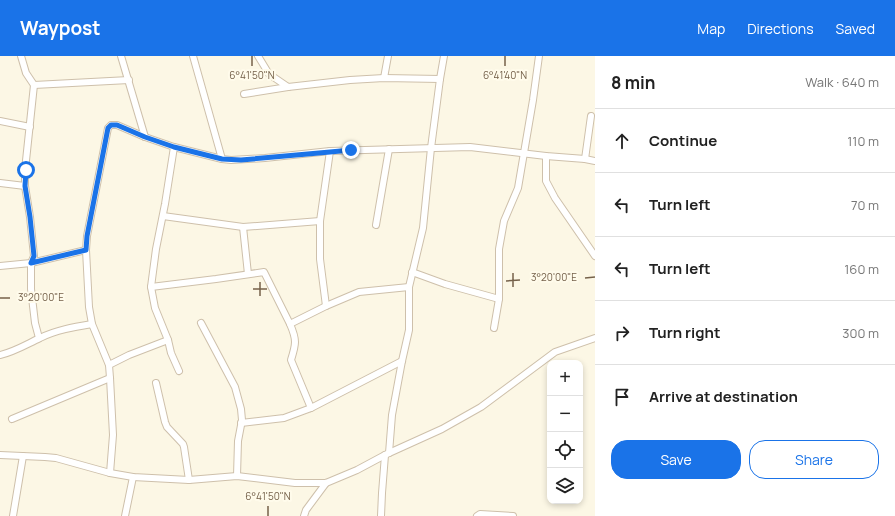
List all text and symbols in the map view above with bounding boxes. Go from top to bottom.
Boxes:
text: Waypost [20,15,100,41]
text: Map [697,19,725,38]
text: Directions [747,19,814,38]
text: Saved [836,19,875,38]
text: 6°41'50"N [229,68,275,82]
text: 6°41'40"N [483,68,527,82]
text: 8 min [611,71,656,94]
text: Walk · 640 m [805,73,879,91]
icon: ahead [611,130,633,152]
text: Continue [649,130,717,151]
text: 110 m [847,132,879,150]
route end [342,141,360,159]
route start [17,161,35,179]
icon: left [611,194,633,216]
text: Turn left [649,194,711,215]
text: 70 m [851,196,879,214]
icon: left [611,258,633,280]
text: Turn left [649,258,711,279]
text: 160 m [844,260,879,278]
text: 3°20'00"E [531,270,577,284]
text: 3°20'00"E [18,290,64,304]
icon: right [611,322,633,344]
text: Turn right [649,322,720,343]
text: 300 m [842,324,879,342]
map controls [547,360,583,504]
button: + [547,360,583,396]
icon: arrive [611,386,633,408]
text: Arrive at destination [649,386,798,407]
button: − [547,396,583,432]
button: locate [547,432,583,468]
button: Save [611,440,741,479]
button: Share [749,440,879,479]
button: layers [547,468,583,504]
text: 6°41'50"N [245,489,291,503]

